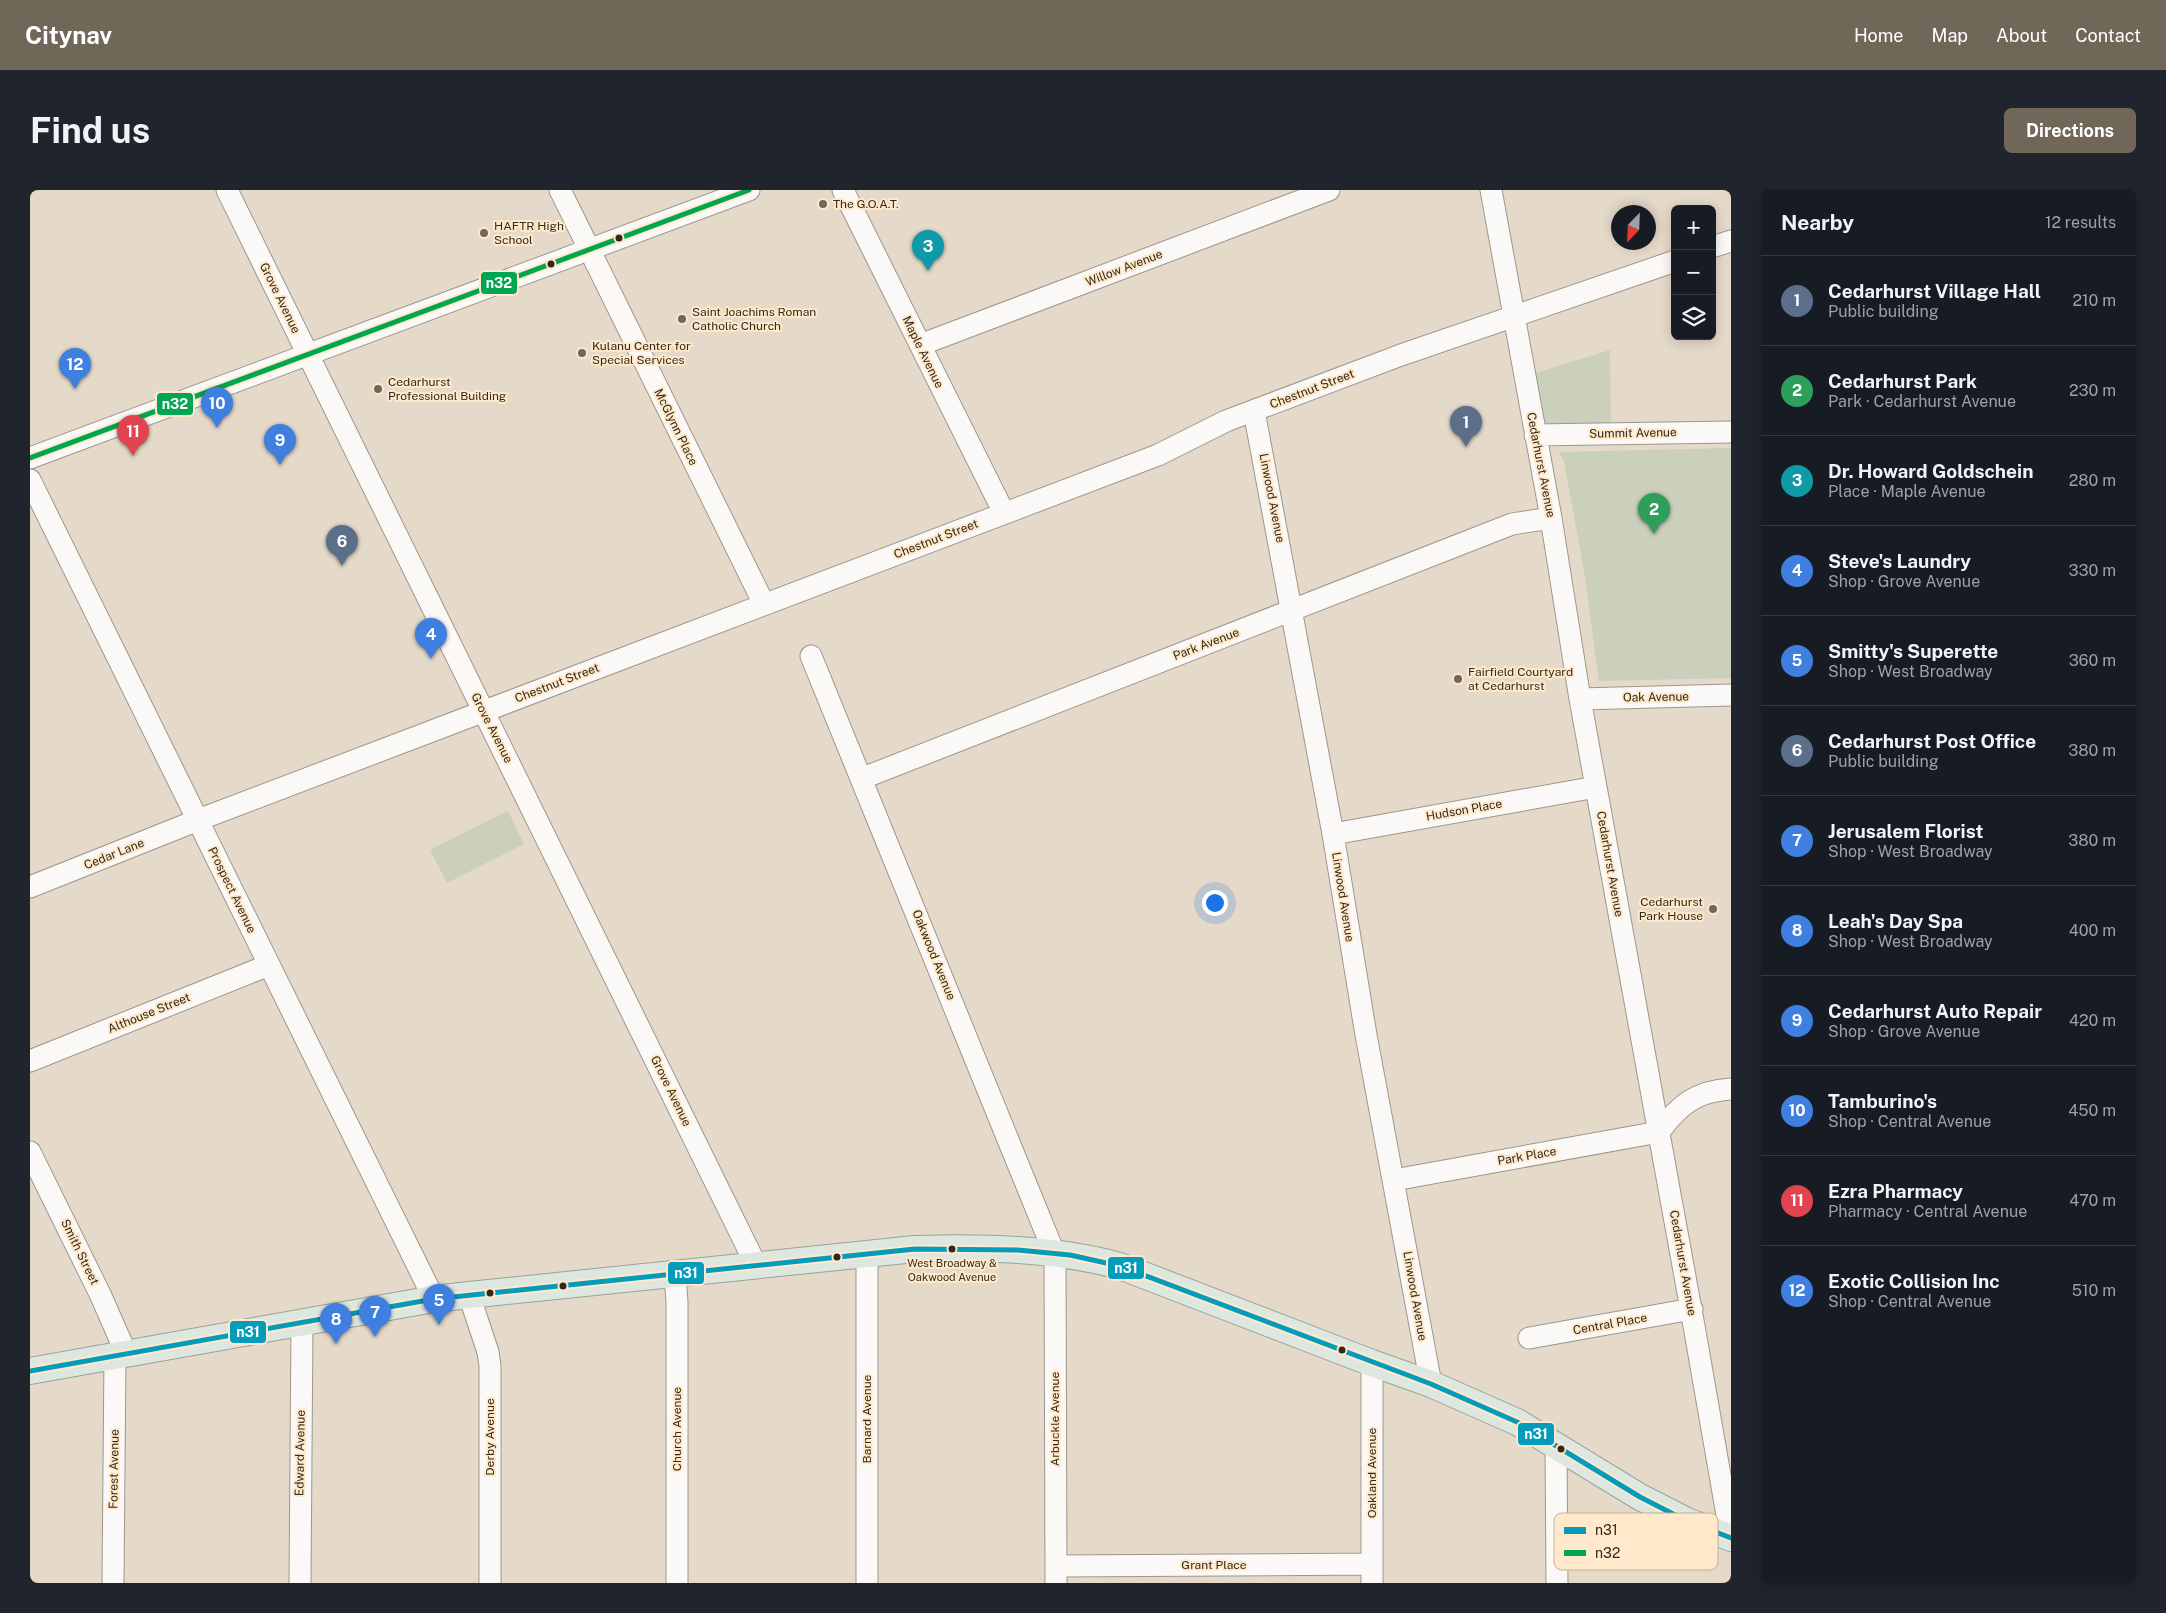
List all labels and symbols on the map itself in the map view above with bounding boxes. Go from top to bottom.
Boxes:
place label: The G.O.A.T. [833,197,899,211]
marker: The G.O.A.T. [817,198,829,210]
north arrow [1611,205,1656,250]
place label: HAFTR High School [494,219,564,247]
marker: HAFTR High School [478,227,490,239]
pin: 3 [912,230,944,271]
unlabelled marker [614,233,624,243]
street label: Willow Avenue [1083,247,1165,289]
unlabelled marker [546,259,556,269]
street label: Grove Avenue [257,260,303,336]
line badge: n32 [480,271,518,295]
text: n32 [486,275,512,291]
place label: Saint Joachims Roman Catholic Church [692,305,816,333]
marker: Saint Joachims Roman Catholic Church [676,313,688,325]
street label: Maple Avenue [899,314,947,391]
place label: Kulanu Center for Special Services [592,339,691,367]
marker: Kulanu Center for Special Services [576,347,588,359]
pin: 12 [59,348,91,389]
street label: Chestnut Street [1268,366,1356,411]
place label: Cedarhurst Professional Building [388,375,506,403]
marker: Cedarhurst Professional Building [372,383,384,395]
street label: McGlynn Place [651,386,701,468]
pin: 10 [201,387,233,428]
line badge: n32 [156,392,194,416]
text: n32 [162,396,188,412]
pin: 1 [1450,406,1482,447]
street label: Cedarhurst Avenue [1524,411,1558,519]
pin: 11 [117,415,149,456]
pin: 9 [264,424,296,465]
street label: Summit Avenue [1589,425,1677,441]
street label: Linwood Avenue [1256,452,1288,544]
pin: 2 [1638,493,1670,534]
street label: Chestnut Street [892,516,980,561]
pin: 6 [326,525,358,566]
pin: 4 [415,618,447,659]
street label: Park Avenue [1171,625,1241,663]
street label: Chestnut Street [513,660,601,705]
place label: Fairfield Courtyard at Cedarhurst [1468,665,1573,693]
marker: Fairfield Courtyard at Cedarhurst [1452,673,1464,685]
street label: Oak Avenue [1623,689,1689,705]
street label: Grove Avenue [468,691,516,766]
street label: Hudson Place [1425,796,1503,824]
street label: Cedarhurst Avenue [1594,810,1626,918]
street label: Cedar Lane [82,836,146,872]
street label: Prospect Avenue [205,845,259,936]
street label: Linwood Avenue [1329,851,1357,943]
your location [1202,890,1228,916]
place label: Cedarhurst Park House [1639,895,1703,923]
marker: Cedarhurst Park House [1707,903,1719,915]
street label: Oakwood Avenue [909,908,959,1002]
street label: Althouse Street [106,990,193,1036]
street label: Grove Avenue [648,1053,694,1129]
street label: Park Place [1496,1144,1558,1168]
street label: Cedarhurst Avenue [1667,1209,1699,1317]
street label: Smith Street [58,1217,102,1287]
marker: West Broadway & Oakwood Avenue [947,1244,957,1254]
street label: Linwood Avenue [1400,1250,1430,1342]
unlabelled marker [832,1252,842,1262]
line badge: n31 [1107,1256,1145,1280]
place label: West Broadway & Oakwood Avenue [907,1257,997,1283]
text: n31 [1114,1260,1138,1276]
line badge: n31 [667,1261,705,1285]
text: n31 [674,1265,698,1281]
unlabelled marker [558,1281,568,1291]
pin: 5 [423,1284,455,1325]
unlabelled marker [485,1288,495,1298]
pin: 7 [359,1296,391,1337]
pin: 8 [320,1303,352,1344]
street label: Central Place [1572,1311,1648,1337]
line badge: n31 [229,1320,267,1344]
text: n31 [236,1324,260,1340]
unlabelled marker [1337,1345,1347,1355]
street label: Arbuckle Avenue [1048,1371,1062,1466]
street label: Barnard Avenue [860,1374,874,1463]
street label: Church Avenue [670,1387,684,1471]
street label: Derby Avenue [483,1398,497,1476]
street label: Edward Avenue [292,1410,308,1496]
line badge: n31 [1517,1422,1555,1446]
text: n31 [1524,1426,1548,1442]
street label: Oakland Avenue [1365,1428,1379,1518]
street label: Forest Avenue [106,1429,122,1509]
unlabelled marker [1556,1444,1566,1454]
legend [1554,1513,1718,1570]
text: n31 [1595,1522,1618,1538]
text: n32 [1595,1545,1620,1561]
street label: Grant Place [1181,1558,1247,1572]

